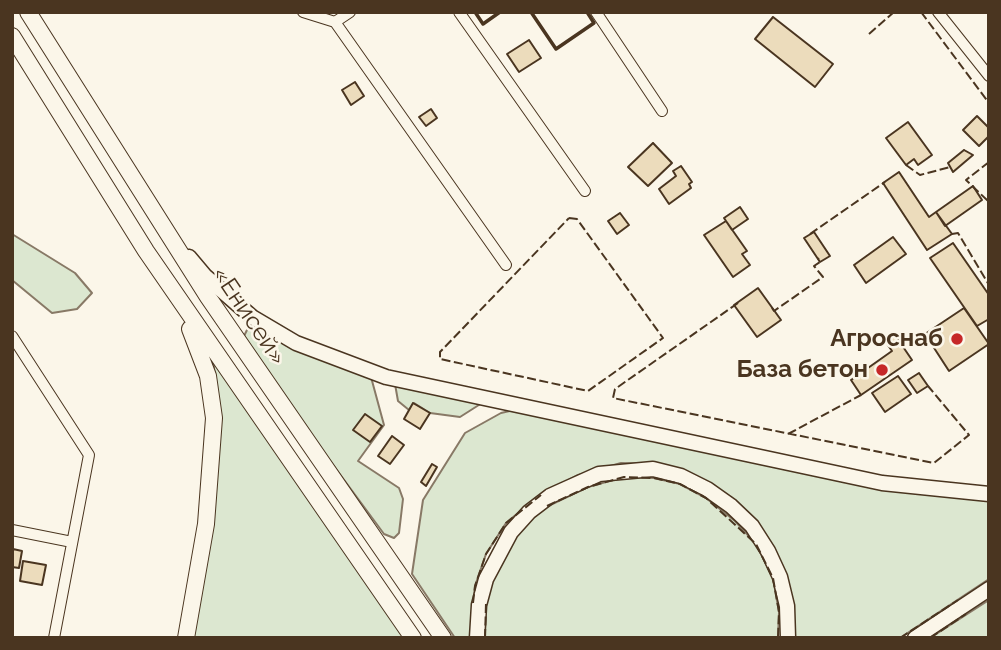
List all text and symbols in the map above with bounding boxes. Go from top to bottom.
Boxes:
street label: «Енисей» [206,262,292,370]
place label: Агроснаб [830,325,943,353]
marker: Агроснаб [949,331,965,347]
place label: База бетон [737,356,868,384]
marker: База бетон [874,362,890,378]

